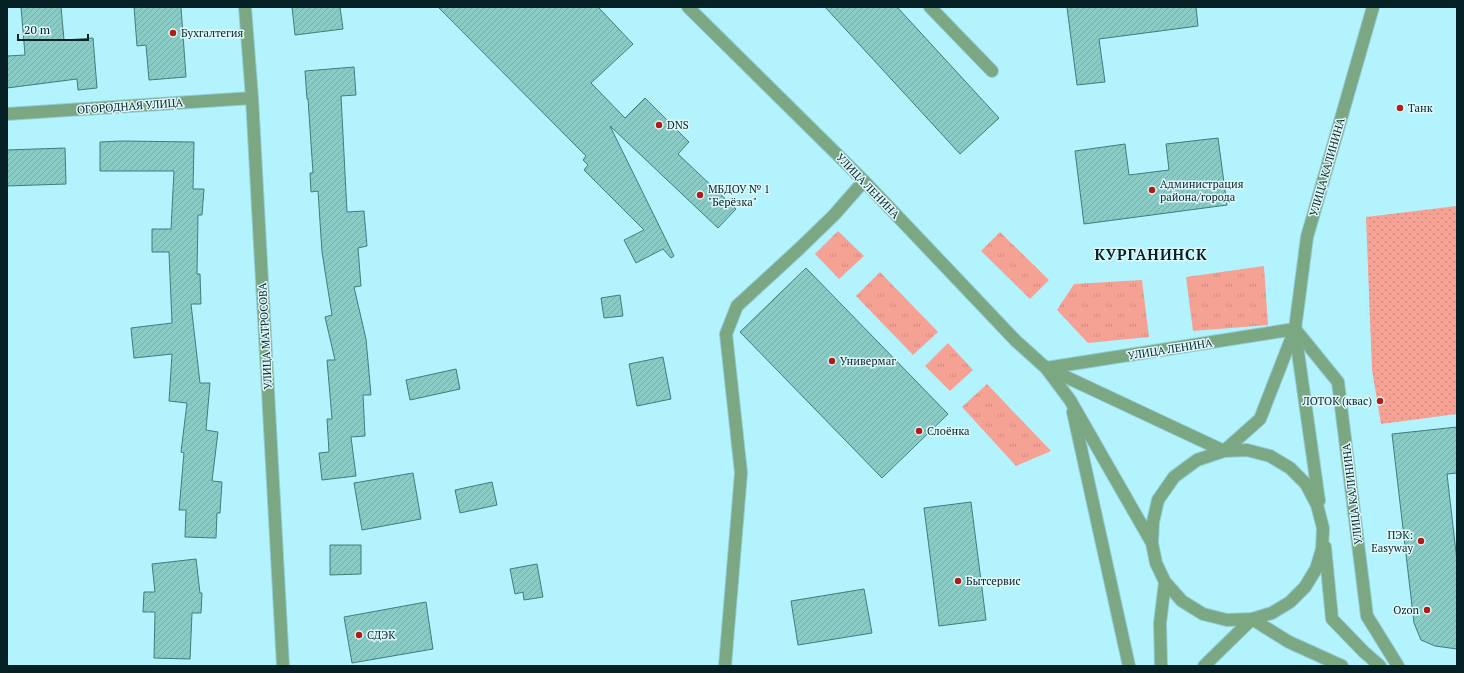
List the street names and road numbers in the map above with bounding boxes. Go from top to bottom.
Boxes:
street label: ОГОРОДНАЯ УЛИЦА [76,95,184,117]
street label: УЛИЦА КАЛИНИНА [1306,116,1348,218]
street label: УЛИЦА ЛЕНИНА [833,150,903,222]
street label: УЛИЦА МАТРОСОВА [255,282,275,390]
street label: УЛИЦА ЛЕНИНА [1127,335,1214,363]
street label: УЛИЦА КАЛИНИНА [1339,442,1365,545]

